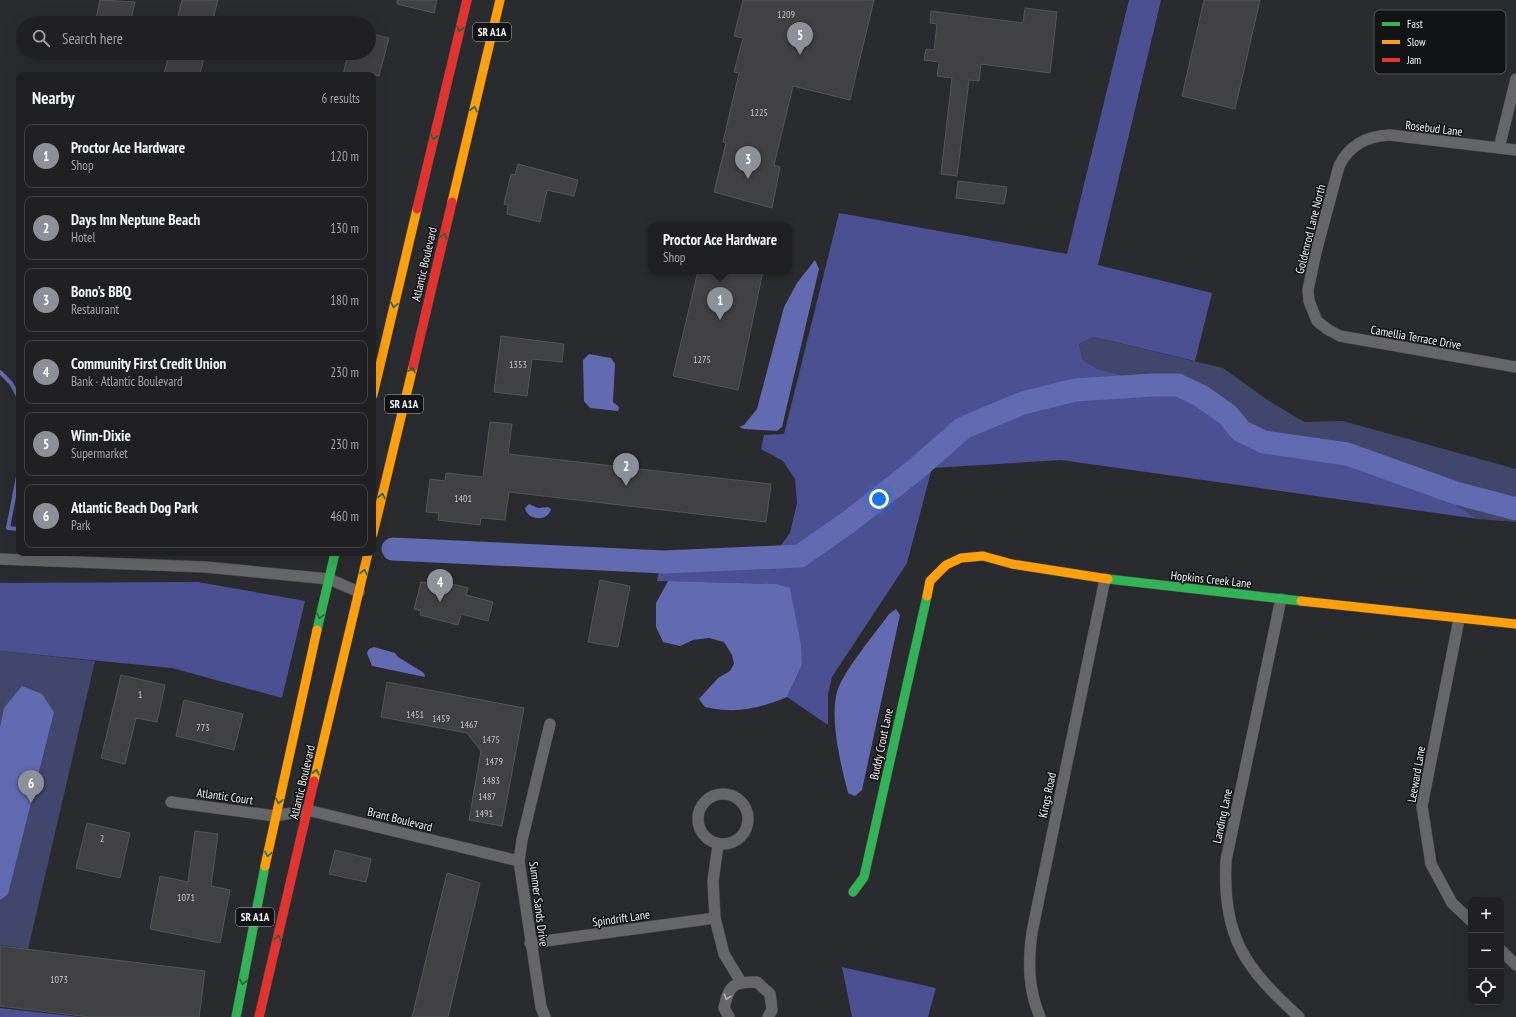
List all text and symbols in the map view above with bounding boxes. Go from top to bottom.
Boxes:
house number: 1209 [777,8,795,21]
legend [1374,10,1506,74]
search box [16,16,376,60]
text: Fast [1407,17,1423,31]
pin: 5 [787,22,813,55]
road number: SR A1A [473,23,511,41]
one-way arrow [456,26,464,32]
icon: search [30,27,52,49]
text: Search here [62,29,123,48]
text: Slow [1407,35,1426,49]
text: Jam [1406,53,1421,67]
text: Nearby [32,87,75,109]
text: 6 results [321,90,360,107]
one-way arrow [469,106,477,112]
house number: 1225 [750,106,768,119]
street label: Rosebud Lane [1405,117,1463,139]
one-way arrow [431,134,439,140]
text: Proctor Ace Hardware [71,138,185,157]
pin: 3 [735,146,761,179]
text: 1 [43,148,49,165]
text: 120 m [330,148,359,165]
text: Shop [71,157,94,174]
street label: Goldenrod Lane North [1292,183,1328,275]
text: Days Inn Neptune Beach [71,210,200,229]
text: 2 [43,220,49,237]
text: 130 m [330,220,359,237]
popup [648,222,792,274]
street label: Atlantic Boulevard [408,225,440,303]
text: Hotel [71,229,95,246]
text: Proctor Ace Hardware [663,230,777,249]
one-way arrow [439,233,447,239]
text: Shop [663,249,685,266]
text: Bono's BBQ [71,282,131,301]
pin: 1 [707,287,733,320]
text: 3 [43,292,49,309]
text: 180 m [330,292,359,309]
text: Restaurant [71,301,119,318]
one-way arrow [391,301,399,308]
street label: Camellia Terrace Drive [1369,322,1463,352]
house number: 1275 [693,353,711,366]
text: Community First Credit Union [71,354,226,373]
house number: 1353 [509,358,527,371]
text: 4 [43,364,49,381]
text: 230 m [330,364,359,381]
one-way arrow [407,367,415,373]
text: Bank · Atlantic Boulevard [71,373,183,390]
road number: SR A1A [385,395,423,413]
text: Winn-Dixie [71,426,131,445]
text: 5 [43,436,49,453]
text: 230 m [330,436,359,453]
text: Supermarket [71,445,128,462]
pin: 2 [613,453,639,486]
your location [869,489,889,509]
house number: 1401 [454,492,472,505]
one-way arrow [377,493,386,500]
text: Atlantic Beach Dog Park [71,498,198,517]
text: 6 [43,508,49,525]
text: 460 m [330,508,359,525]
text: Park [71,517,90,534]
street label: Hopkins Creek Lane [1170,567,1252,591]
one-way arrow [359,569,367,576]
pin: 4 [427,569,453,602]
one-way arrow [317,613,325,620]
house number: 1 [138,688,142,701]
street label: Buddy Crout Lane [866,707,896,781]
house number: 1451 [406,708,424,721]
house number: 1459 [432,712,450,725]
house number: 1467 [460,718,478,731]
house number: 773 [196,721,210,734]
house number: 1475 [482,733,500,746]
street label: Atlantic Boulevard [286,743,318,821]
street label: Leeward Lane [1404,745,1428,803]
house number: 1479 [485,755,503,768]
one-way arrow [312,769,320,775]
pin: 6 [18,770,44,803]
street label: Kings Road [1035,771,1059,819]
house number: 1483 [482,774,500,787]
street label: Atlantic Court [196,785,255,807]
street label: Landing Lane [1209,787,1235,845]
house number: 1487 [478,790,496,803]
one-way arrow [275,798,283,804]
street label: Brant Boulevard [366,804,434,834]
house number: 1491 [475,807,493,820]
house number: 2 [100,832,104,845]
one-way arrow [264,851,272,858]
street label: Summer Sands Drive [526,861,552,947]
house number: 1071 [177,891,195,904]
map controls [1468,897,1504,1005]
button: + [1468,897,1504,933]
street label: Spindrift Lane [591,907,651,929]
road number: SR A1A [236,908,274,926]
button: − [1468,933,1504,969]
one-way arrow [273,935,281,941]
button: locate [1468,969,1504,1005]
house number: 1073 [50,973,68,986]
one-way arrow [239,979,247,985]
one-way arrow [723,994,732,1001]

